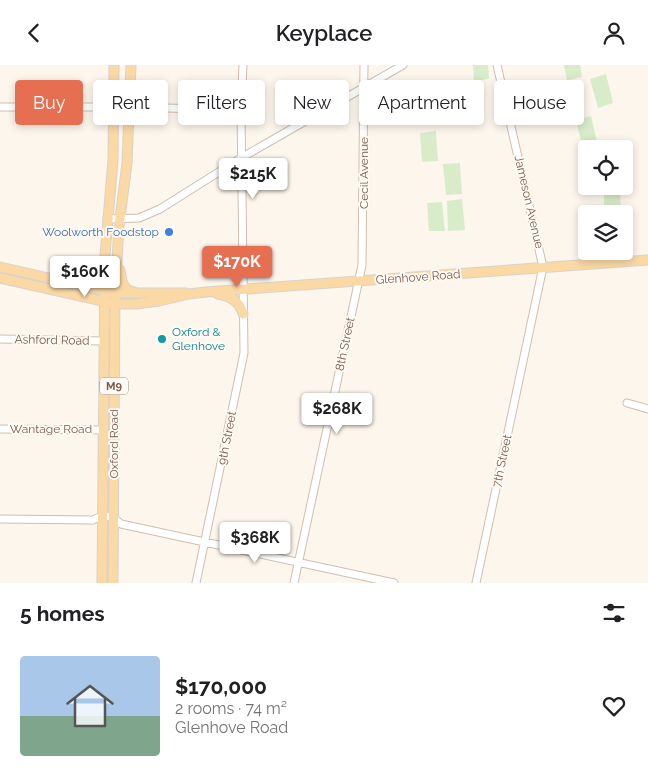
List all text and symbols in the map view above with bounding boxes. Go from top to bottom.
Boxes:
icon: back [20,19,48,47]
icon: person [600,19,628,47]
text: Keyplace [276,20,372,46]
chip: Buy [15,80,83,125]
chip: Rent [93,80,168,125]
chip: Filters [178,80,265,125]
chip: New [275,80,349,125]
chip: Apartment [359,80,484,125]
chip: House [494,80,584,125]
street label: Cecil Avenue [357,137,371,209]
map controls [578,140,633,260]
button: locate [578,140,633,195]
street label: Jameson Avenue [511,154,547,250]
pin: $215K [218,157,288,200]
text: $215K [230,164,276,183]
button: layers [578,205,633,260]
place label: Woolworth Foodstop [42,225,159,239]
marker: Woolworth Foodstop [163,226,175,238]
pin: $170K [202,245,272,288]
text: $170K [213,252,261,271]
pin: $160K [50,255,120,298]
text: $160K [61,262,109,281]
street label: Glenhove Road [375,267,461,287]
street label: 8th Street [332,316,358,372]
place label: Oxford & Glenhove [172,325,225,353]
street label: Ashford Road [14,332,90,348]
marker: Oxford & Glenhove [156,333,168,345]
road number: M9 [100,377,128,395]
pin: $268K [302,393,372,435]
text: $268K [312,399,362,418]
street label: Oxford Road [107,409,121,479]
street label: 9th Street [215,410,239,466]
street label: Wantage Road [10,422,92,436]
street label: 7th Street [490,433,514,489]
pin: $368K [220,521,290,564]
text: $368K [230,528,280,547]
icon: filters [600,599,628,627]
text: 5 homes [20,601,105,626]
text: $170,000 [175,674,267,699]
icon: home [60,676,120,736]
icon: heart [600,692,628,720]
text: 2 rooms · 74 m² [175,699,287,718]
text: Glenhove Road [175,718,288,737]

